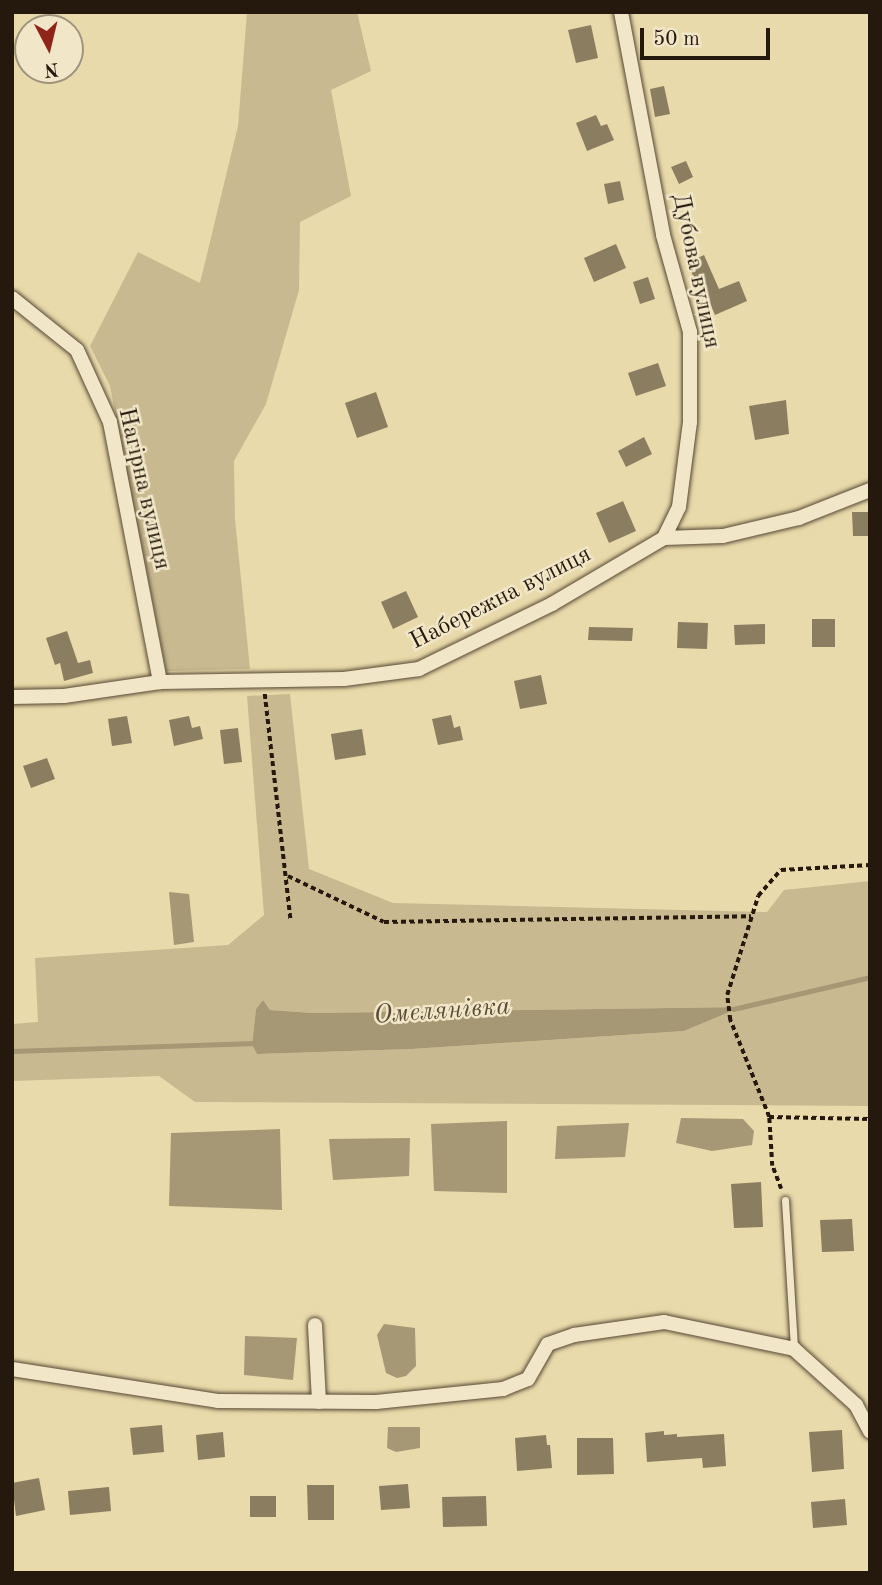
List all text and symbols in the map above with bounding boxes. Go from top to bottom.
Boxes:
north arrow [14,14,84,84]
scale bar [644,14,774,58]
text: 50 m [653,29,700,50]
text: N [43,58,60,79]
street label: Дубова вулиця [664,191,726,351]
street label: Нагірна вулиця [110,405,176,573]
street label: Набережна вулиця [406,541,596,657]
water label: Омелянівка [373,992,511,1032]

